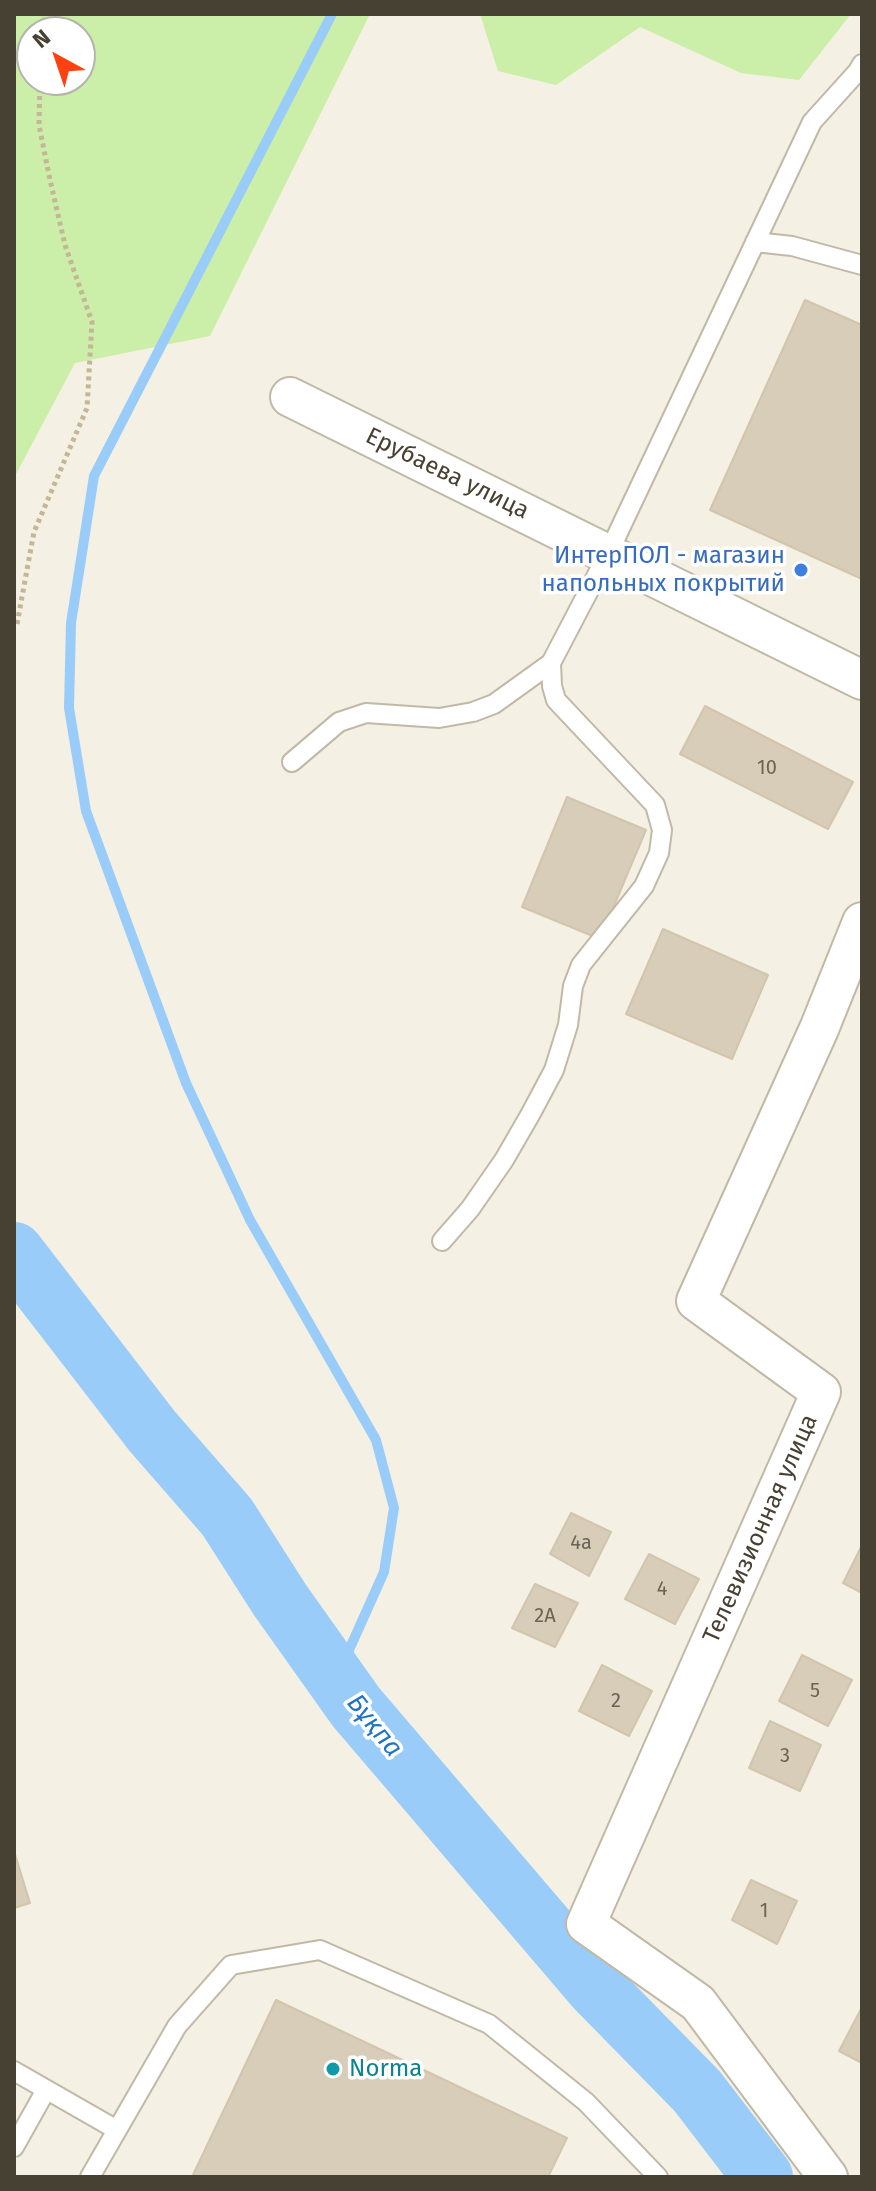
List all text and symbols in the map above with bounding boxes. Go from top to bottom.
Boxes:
north arrow [16,16,96,96]
text: N [27,24,56,54]
street label: Ерубаева улица [361,422,533,526]
place label: ИнтерПОЛ - магазин напольных покрытий [542,542,785,598]
marker: ИнтерПОЛ - магазин напольных покрытий [792,561,810,579]
house number: 10 [757,756,777,780]
street label: Телевизионная улица [698,1410,824,1648]
house number: 4а [570,1531,592,1555]
house number: 4 [657,1577,667,1601]
house number: 2А [534,1604,556,1628]
house number: 5 [810,1679,820,1703]
water label: Бұқпа [339,1688,409,1764]
house number: 2 [611,1689,621,1713]
house number: 3 [780,1744,790,1768]
house number: 1 [760,1899,768,1923]
place label: Norma [349,2055,422,2083]
marker: Norma [324,2060,342,2078]

